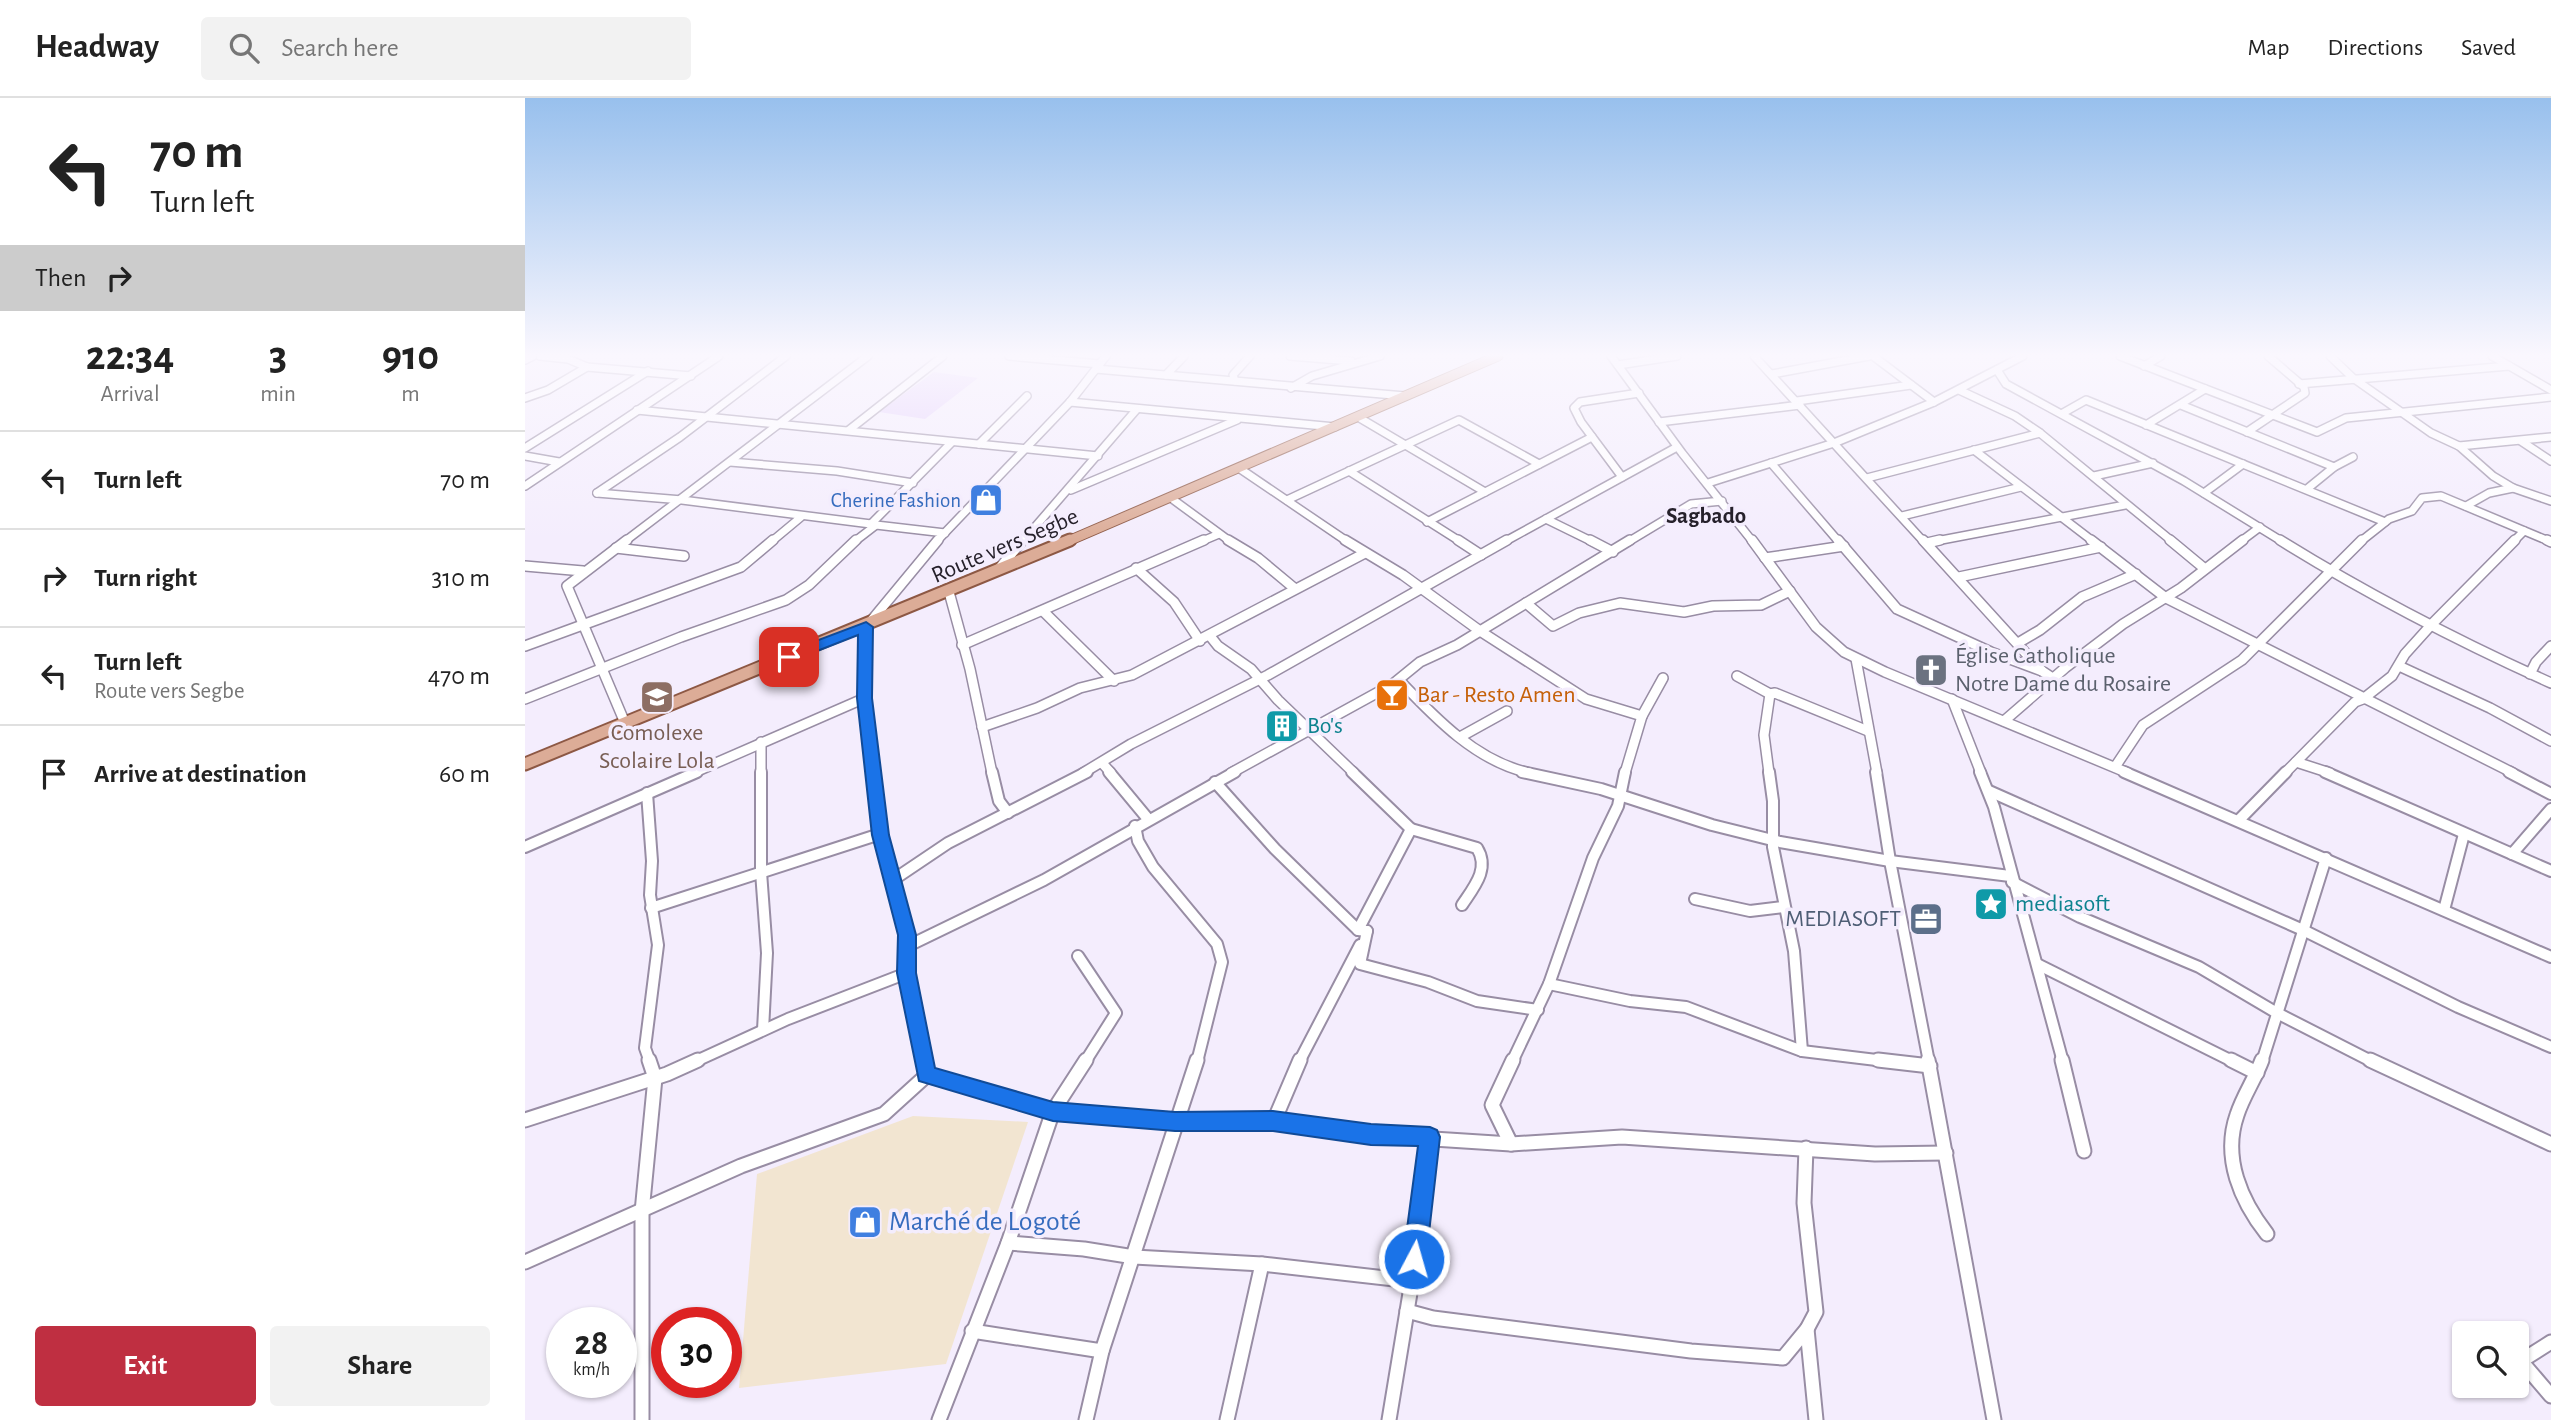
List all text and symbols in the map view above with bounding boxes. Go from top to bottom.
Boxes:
search box [201,17,691,80]
icon: search [225,29,263,67]
text: Headway [35,31,159,64]
text: Search here [281,35,399,61]
text: Map [2247,36,2289,60]
text: Directions [2327,36,2423,60]
text: Saved [2461,36,2516,60]
icon: left [35,126,126,217]
text: 70 m [150,128,244,177]
text: Turn left [150,186,254,218]
icon: right [100,259,138,297]
text: Then [35,265,86,291]
text: 22:34 [86,335,174,377]
text: 3 [269,335,287,377]
text: 910 [382,335,439,377]
text: Arrival [101,383,160,406]
text: min [260,383,296,406]
text: m [401,383,420,406]
icon: left [35,461,73,499]
text: Turn left [94,467,182,493]
text: 70 m [440,467,490,493]
shop icon: Cherine Fashion [967,481,1005,519]
place label: Cherine Fashion [831,490,961,511]
street label: Route vers Segbe [928,504,1082,588]
district label: Sagbado [1666,505,1746,528]
icon: right [35,559,73,597]
text: Turn right [94,565,197,591]
text: 310 m [432,565,490,591]
pin [759,627,819,687]
icon: arrive [770,638,808,676]
place label: Église Catholique Notre Dame du Rosaire [1955,642,2171,696]
text: Turn left [94,649,182,675]
church icon: Église Catholique Notre Dame du Rosaire [1912,651,1950,689]
icon: left [35,657,73,695]
text: 470 m [428,663,490,689]
bar icon: Bar - Resto Amen [1373,676,1411,714]
school or university icon: Comolexe Scolaire Lola [638,678,676,716]
text: Route vers Segbe [94,680,245,703]
place label: Bar - Resto Amen [1417,683,1576,707]
building icon: Bo's [1263,707,1301,745]
place label: Bo's [1307,714,1343,738]
place label: Comolexe Scolaire Lola [599,721,715,773]
icon: arrive [35,755,73,793]
text: Arrive at destination [94,761,307,787]
text: 60 m [439,761,490,787]
place icon: mediasoft [1972,885,2010,923]
place label: mediasoft [2015,892,2110,916]
office icon: MEDIASOFT [1907,900,1945,938]
place label: MEDIASOFT [1785,907,1901,931]
shop icon: Marché de Logoté [846,1203,884,1241]
place label: Marché de Logoté [889,1208,1081,1236]
position arrow [1377,1222,1451,1296]
speed limit sign: 30 [651,1307,742,1398]
map controls [2452,1321,2529,1398]
button: search [2452,1321,2529,1398]
button: Exit [35,1326,256,1406]
button: Share [270,1326,490,1406]
text: 28 [575,1326,608,1361]
text: km/h [573,1361,610,1379]

